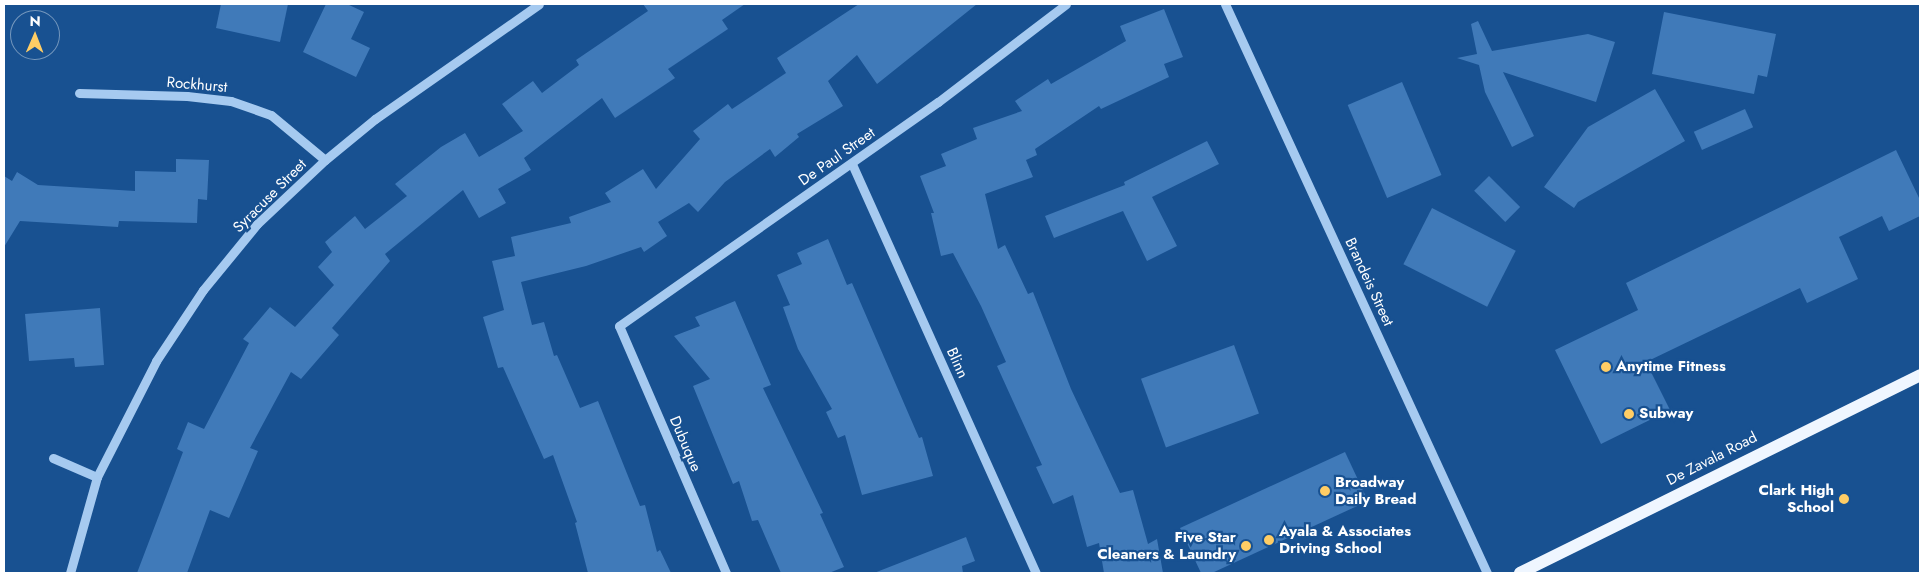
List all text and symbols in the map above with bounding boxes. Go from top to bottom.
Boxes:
north arrow [10,10,60,60]
text: N [30,11,41,31]
street label: Rockhurst [166,73,228,97]
street label: De Paul Street [795,124,879,190]
street label: Syracuse Street [230,156,310,236]
street label: Brandeis Street [1341,235,1397,329]
street label: Blinn [942,345,972,381]
place label: Anytime Fitness [1616,358,1726,376]
marker: Anytime Fitness [1600,361,1612,373]
place label: Subway [1639,405,1693,423]
marker: Subway [1623,408,1635,420]
street label: Dubuque [665,413,705,475]
street label: De Zavala Road [1664,428,1760,490]
place label: Broadway Daily Bread [1335,473,1416,508]
place label: Clark High School [1758,481,1834,516]
marker: Broadway Daily Bread [1319,485,1331,497]
marker: Clark High School [1838,493,1850,505]
place label: Ayala & Associates Driving School [1279,522,1411,557]
place label: Five Star Cleaners & Laundry [1097,528,1236,563]
marker: Ayala & Associates Driving School [1263,534,1275,546]
marker: Five Star Cleaners & Laundry [1240,540,1252,552]

